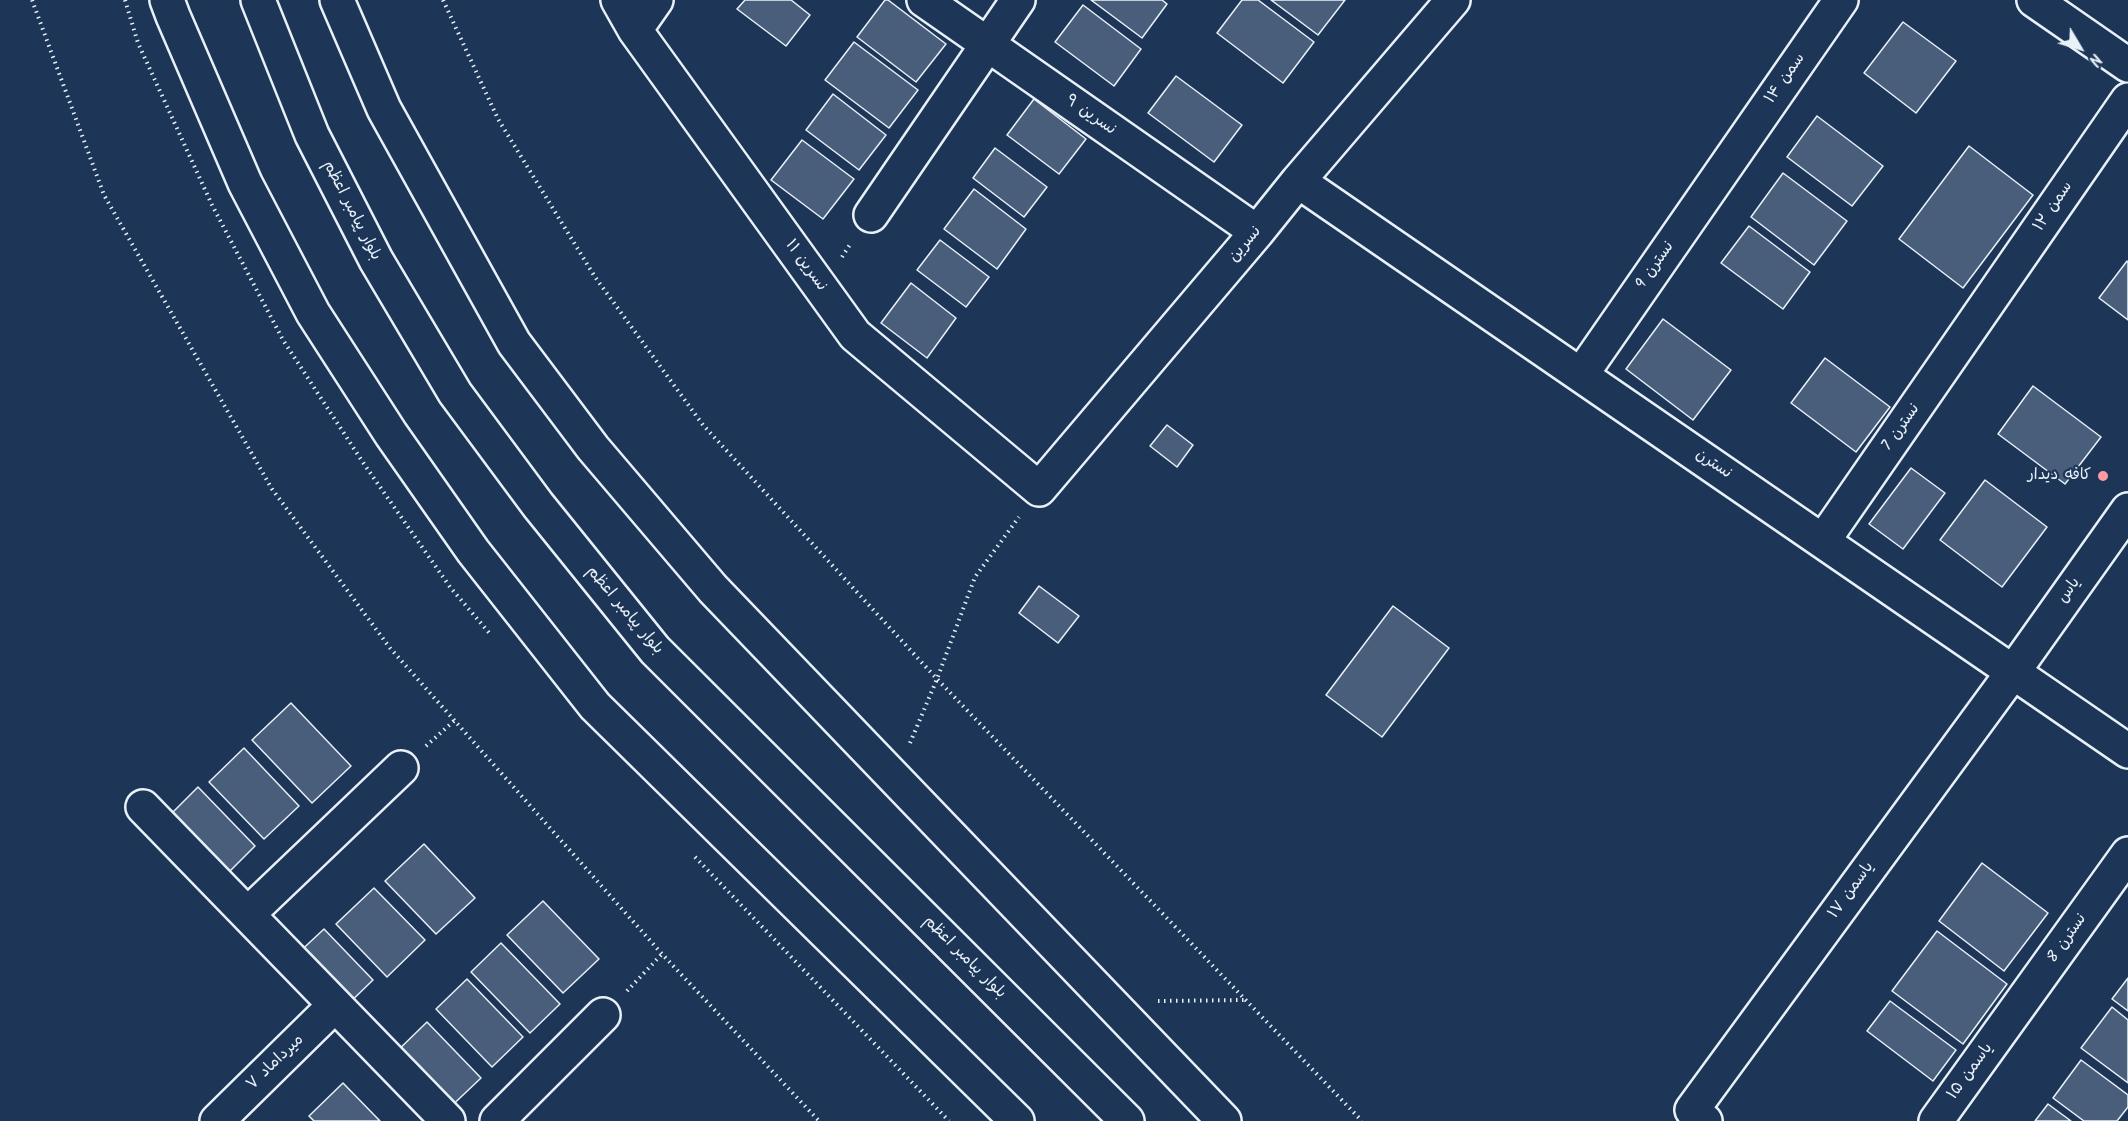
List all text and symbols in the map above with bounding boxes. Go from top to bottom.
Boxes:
north arrow [2050,18,2110,78]
text: N [2082,48,2108,71]
street label: سمن ۱۴ [1762,50,1810,108]
street label: نسرین ۹ [1061,92,1119,140]
street label: بلوار پیامبر اعظم [318,158,384,264]
street label: سمن ۱۲ [2030,178,2078,236]
street label: نسرین [1225,223,1267,267]
street label: نسرین ۱۱ [780,236,830,296]
street label: نسترن 9 [1633,238,1679,294]
street label: نسترن 7 [1879,401,1925,455]
street label: نسترن [1691,446,1735,484]
place label: کافه دیدار [2028,466,2091,486]
marker: کافه دیدار [2096,469,2110,483]
street label: بلوار پیامبر اعظم [581,563,667,659]
street label: یاس [2054,574,2086,608]
street label: یاسمن ۱۷ [1825,859,1879,923]
street label: نسترن 8 [2044,911,2092,967]
street label: بلوار پیامبر اعظم [919,913,1009,1003]
street label: میرداماد ۷ [243,1031,309,1095]
street label: یاسمن ۱۵ [1944,1040,1998,1104]

